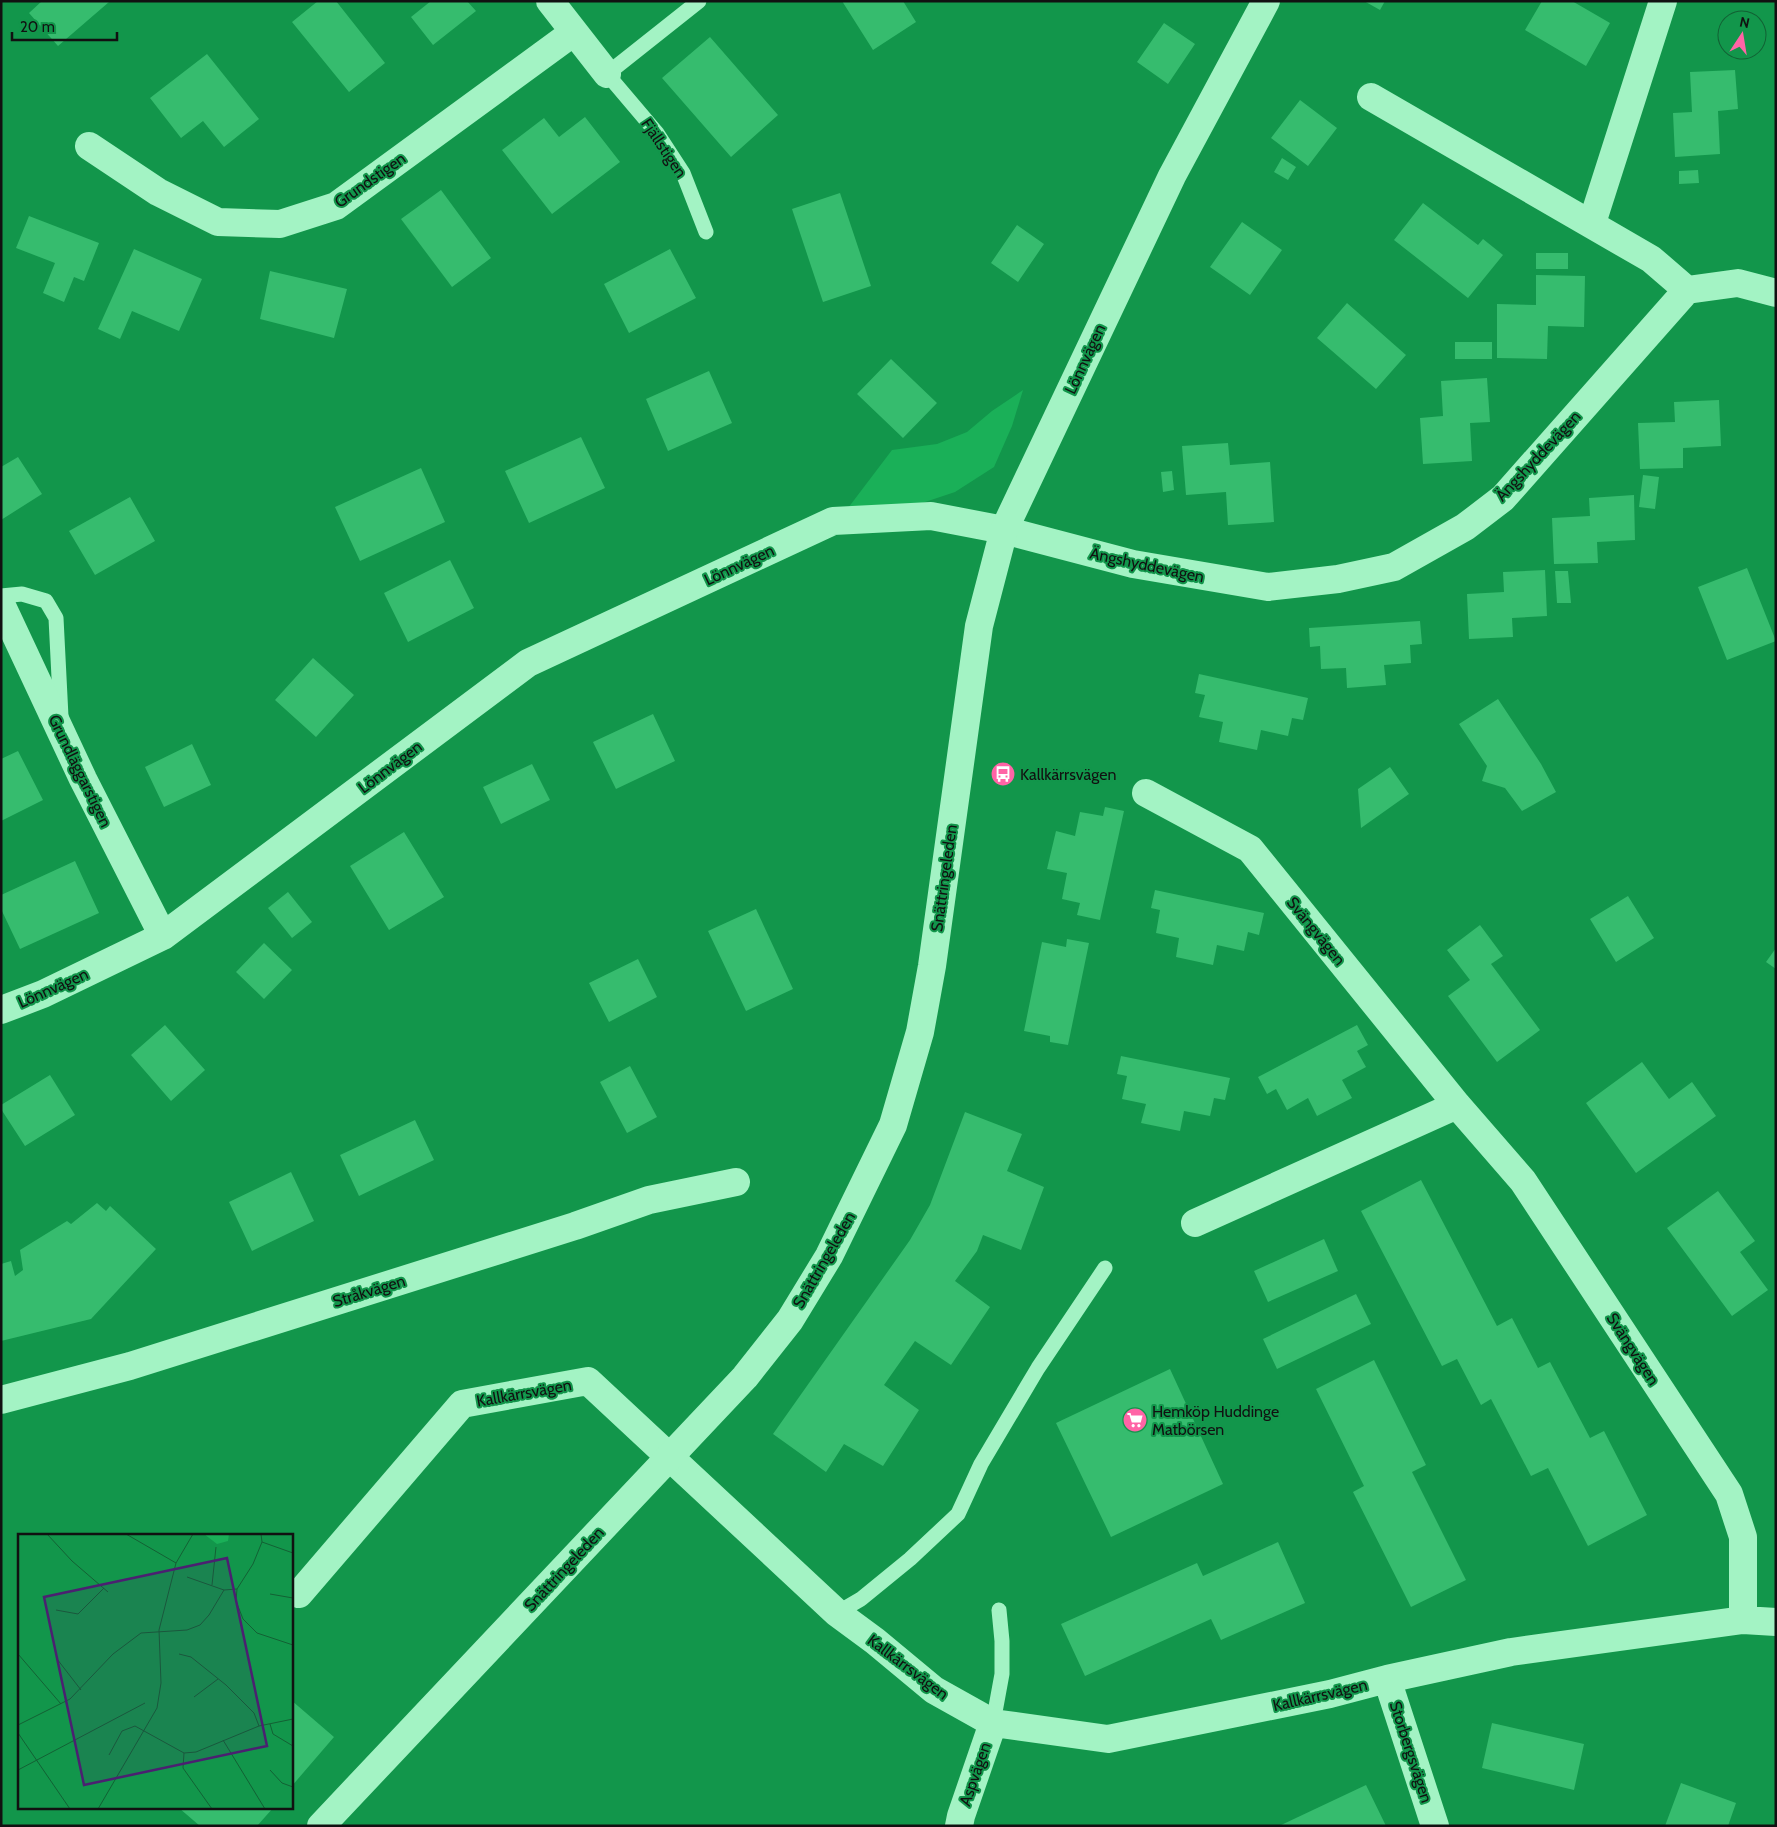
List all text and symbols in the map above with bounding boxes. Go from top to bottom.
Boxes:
scale bar [12,10,118,42]
north arrow [1717,10,1767,60]
text: N [1738,12,1751,32]
text: 20 m [20,18,55,36]
street label: Fjällstigen [637,115,691,181]
street label: Grundstigen [331,149,409,211]
street label: Lönnvägen [1061,321,1109,397]
street label: Ängshyddevägen [1491,407,1585,505]
street label: Lönnvägen [701,541,777,589]
street label: Ängshyddevägen [1088,544,1206,586]
street label: Grundläggarstigen [45,712,115,830]
street label: Lönnvägen [354,737,426,797]
bus stop icon: Kallkärrsvägen [990,761,1016,787]
place label: Kallkärrsvägen [1020,765,1116,784]
street label: Snättringeleden [927,823,961,933]
street label: Svängvägen [1283,893,1349,969]
street label: Lönnvägen [15,964,91,1012]
street label: Snättringeleden [789,1208,859,1311]
street label: Stråkvägen [330,1271,408,1311]
street label: Svängvägen [1603,1309,1663,1389]
street label: Kallkärrsvägen [475,1375,573,1411]
place label: Hemköp Huddinge Matbörsen [1152,1402,1279,1439]
supermarket icon: Hemköp Huddinge Matbörsen [1122,1407,1148,1433]
street label: Snättringeleden [520,1523,608,1615]
inset map [18,1534,292,1810]
street label: Kallkärrsvägen [864,1630,952,1704]
street label: Kallkärrsvägen [1271,1675,1369,1715]
street label: Storbergsvägen [1386,1699,1436,1805]
street label: Aspvägen [955,1740,995,1808]

